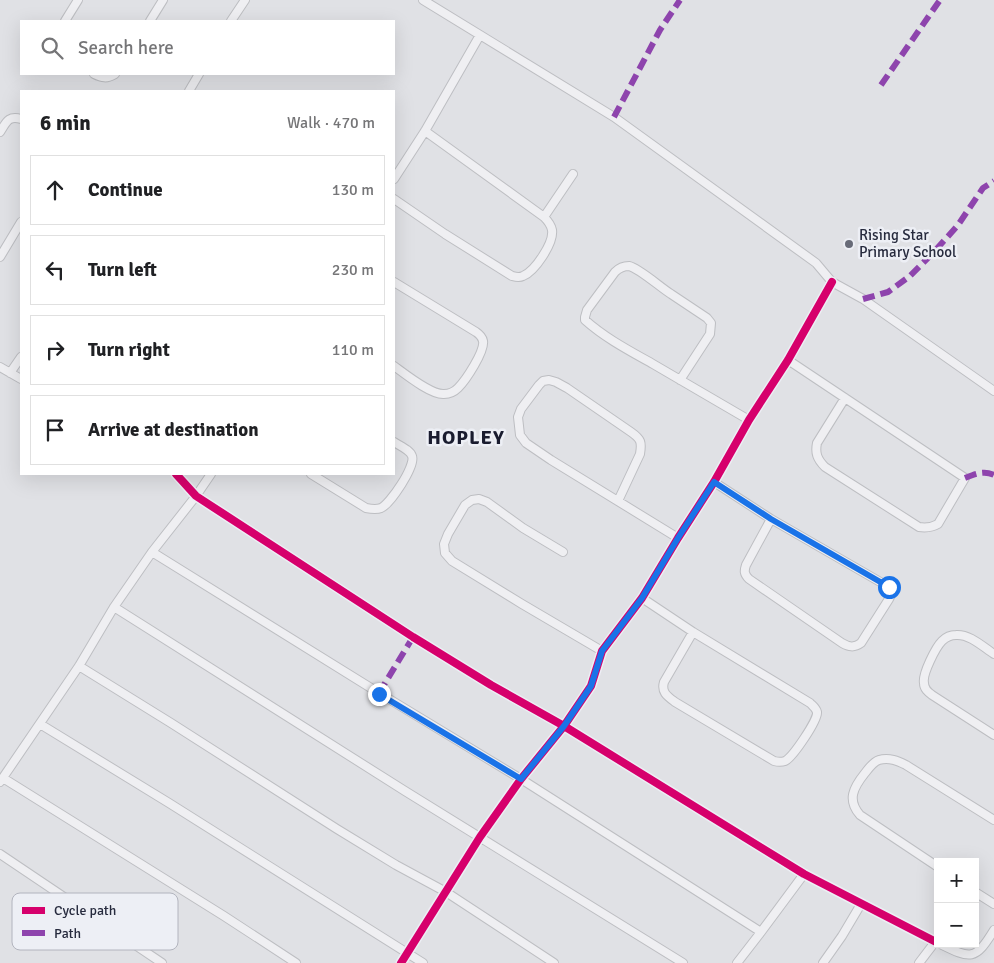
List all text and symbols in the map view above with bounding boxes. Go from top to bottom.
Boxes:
search box [20,20,395,75]
icon: search [38,34,66,62]
text: Search here [78,36,174,60]
text: 6 min [40,110,91,136]
text: Walk · 470 m [287,113,375,133]
icon: ahead [41,176,69,204]
text: Continue [88,178,163,202]
text: 130 m [332,180,374,200]
place label: Rising Star Primary School [859,226,956,261]
marker: Rising Star Primary School [843,238,855,250]
icon: left [41,256,69,284]
text: Turn left [88,258,157,282]
text: 230 m [332,260,374,280]
icon: right [41,336,69,364]
text: Turn right [88,338,170,362]
text: 110 m [332,340,374,360]
icon: arrive [41,416,69,444]
text: Arrive at destination [88,418,259,442]
district label: HOPLEY [427,425,505,450]
route start [878,576,901,599]
route end [368,683,391,706]
map controls [934,858,979,948]
button: + [934,858,979,903]
legend [12,893,178,950]
text: Cycle path [54,902,116,919]
button: − [934,903,979,948]
text: Path [54,925,81,942]

